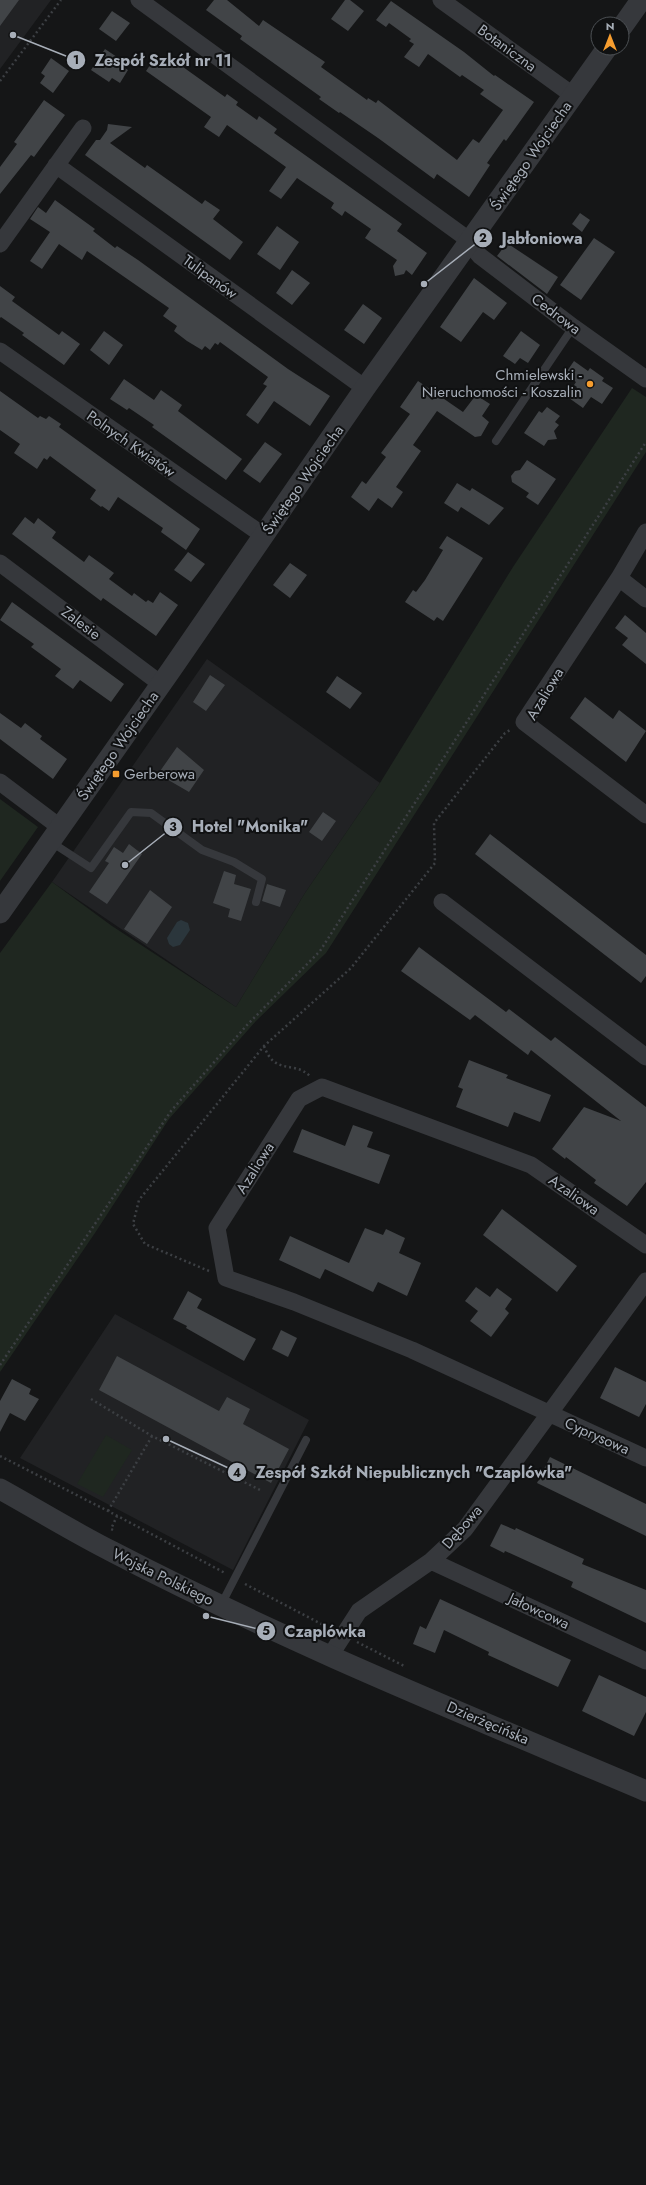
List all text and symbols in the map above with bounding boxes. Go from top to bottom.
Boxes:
north arrow [590,16,630,56]
text: N [606,18,614,34]
street label: Botaniczna [473,19,541,77]
callout: Zespół Szkół nr 11 [66,46,239,74]
text: Zespół Szkół nr 11 [94,49,232,72]
text: 1 [73,51,79,69]
street label: Świętego Wojciecha [485,97,577,215]
callout: Jabłoniowa [473,224,591,252]
text: Jabłoniowa [498,227,583,250]
text: 2 [479,229,487,247]
street label: Tulipanów [178,250,243,305]
street label: Cedrowa [527,288,585,340]
place label: Chmielewski - Nieruchomości - Koszalin [422,364,583,403]
marker: Chmielewski - Nieruchomości - Koszalin [585,379,595,389]
street label: Polnych Kwiatów [82,405,181,483]
street label: Świętego Wojciecha [257,421,349,539]
street label: Zalesie [57,601,105,645]
street label: Azaliowa [521,664,569,724]
street label: Świętego Wojciecha [72,687,164,805]
place label: Gerberowa [124,763,195,785]
marker: Gerberowa [111,769,121,779]
callout: Hotel "Monika" [163,813,316,841]
text: Hotel "Monika" [192,815,308,838]
text: 3 [169,818,177,836]
street label: Azaliowa [230,1138,280,1198]
street label: Azaliowa [544,1169,604,1221]
street label: Cyprysowa [561,1412,633,1460]
callout: Zespół Szkół Niepublicznych "Czaplówka" [227,1458,580,1486]
text: Zespół Szkół Niepublicznych "Czaplówka" [256,1461,572,1484]
text: 4 [233,1464,241,1482]
street label: Dębowa [437,1500,487,1554]
street label: Wojska Polskiego [109,1543,217,1611]
street label: Jałowcowa [503,1586,573,1635]
callout: Czaplówka [256,1617,374,1645]
text: Czaplówka [284,1620,366,1643]
text: 5 [262,1622,270,1640]
street label: Dzierżęcińska [444,1696,532,1750]

